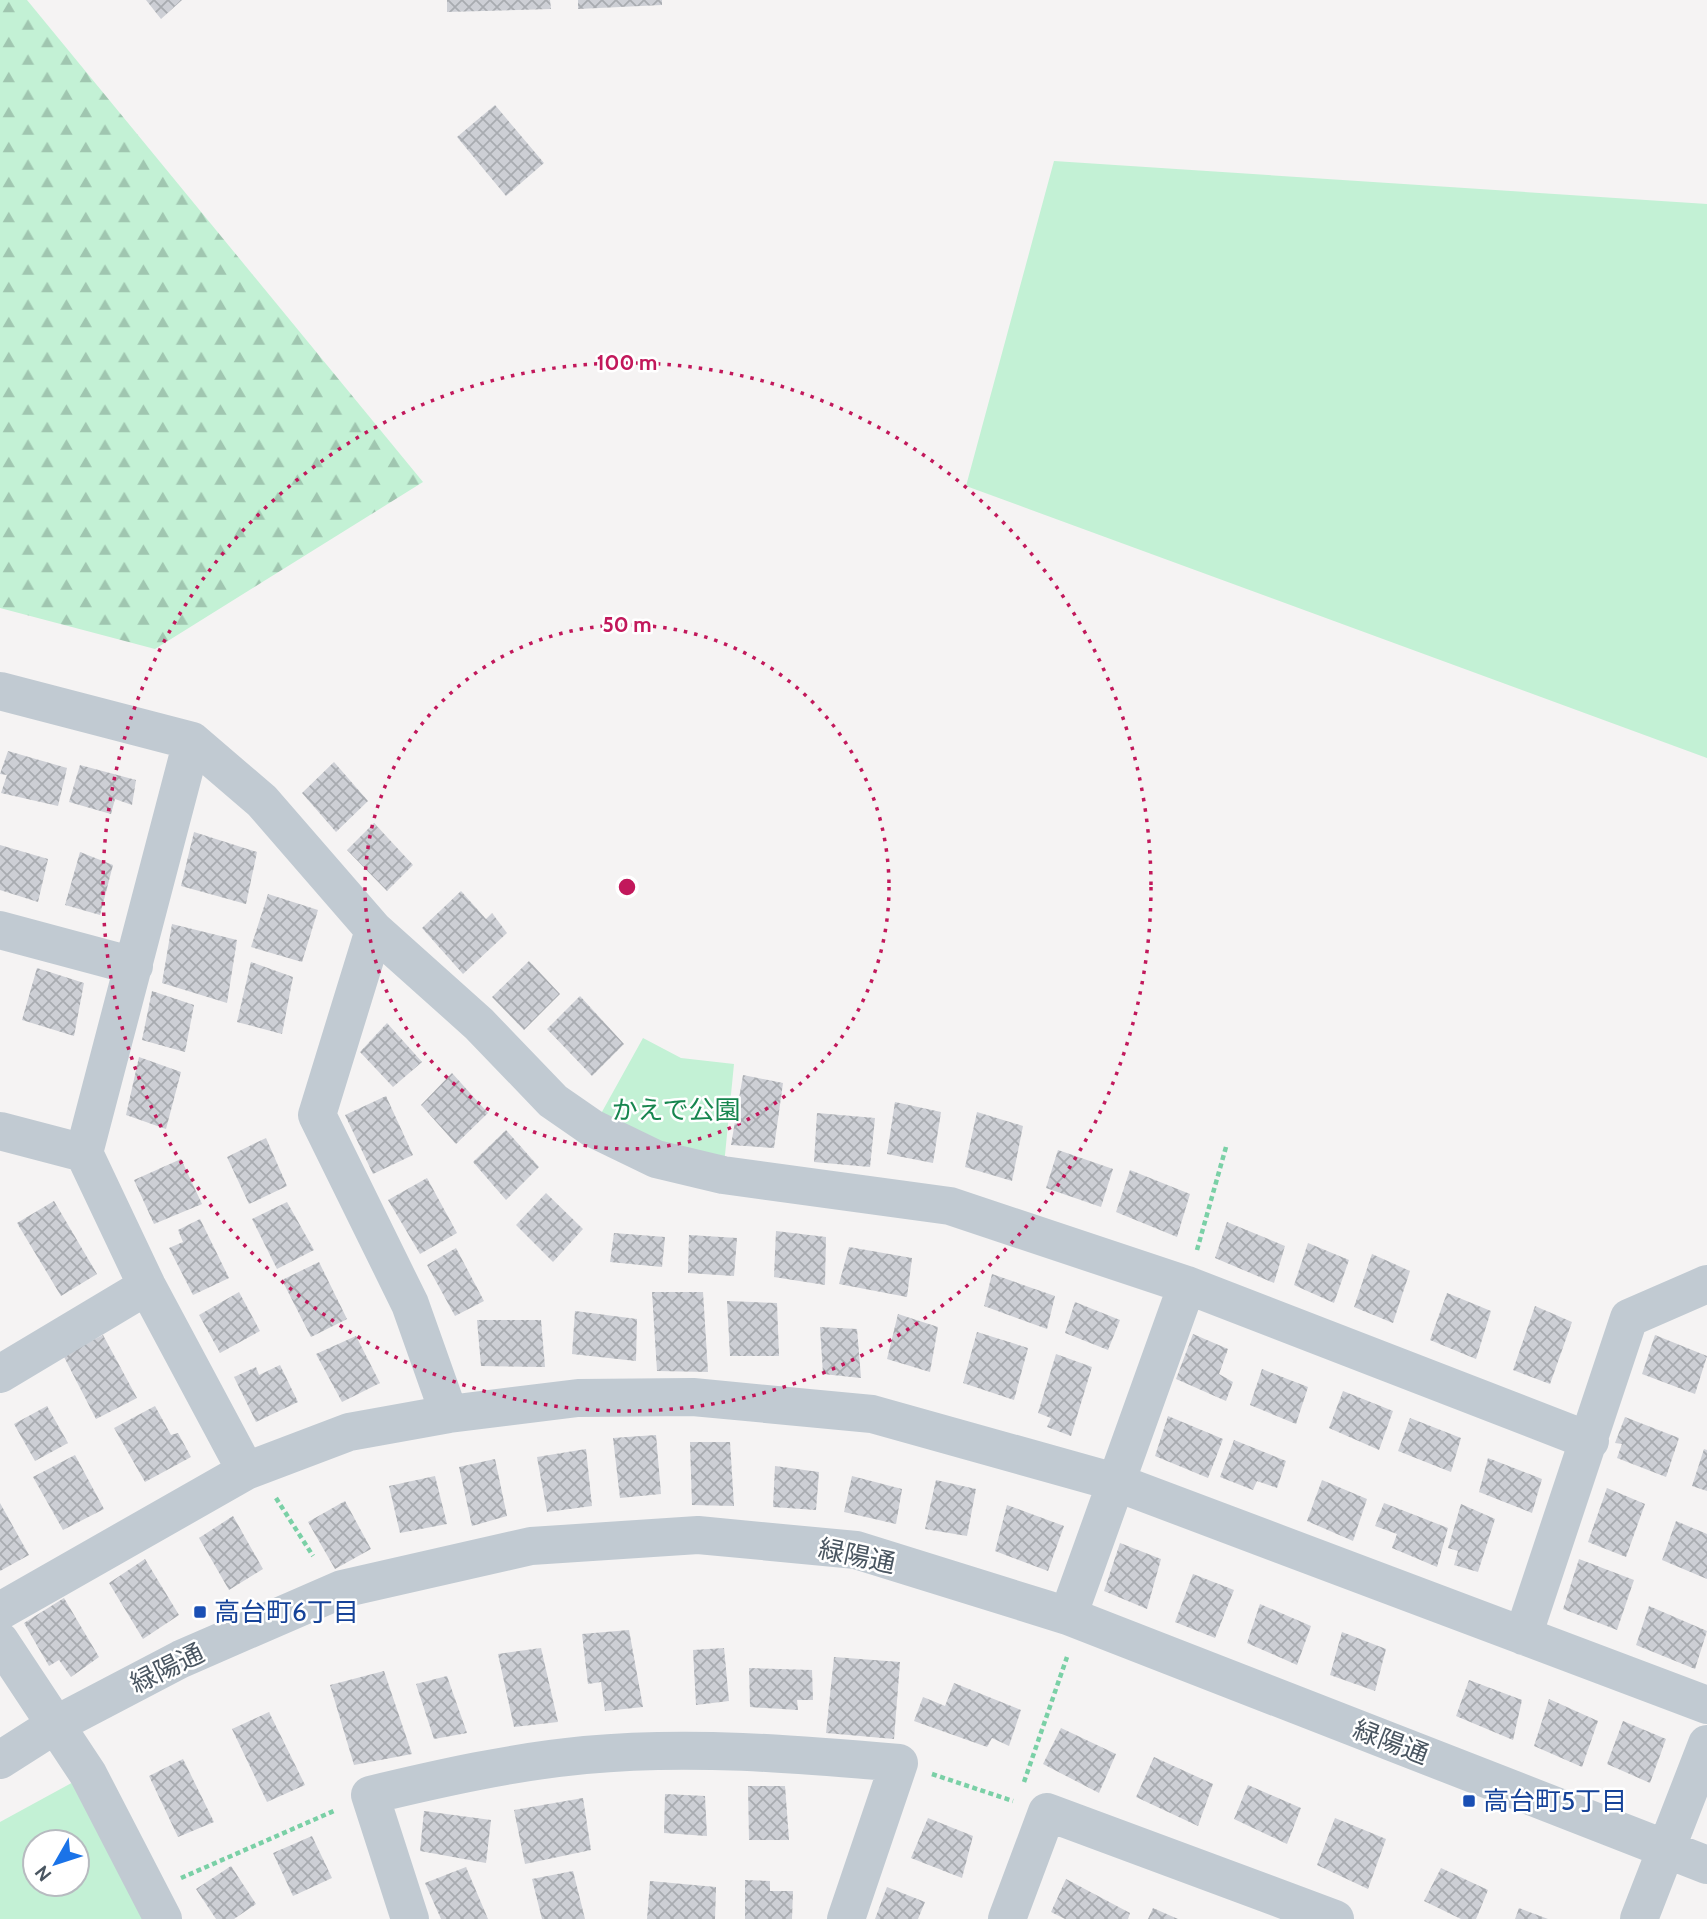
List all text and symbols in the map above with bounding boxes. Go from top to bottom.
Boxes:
text: 100 m [597,350,657,375]
text: 50 m [602,612,652,637]
centre of rings [615,875,639,899]
park label: かえで公園 [611,1094,741,1126]
street label: 緑陽通 [816,1532,898,1580]
place label: 高台町6丁目 [214,1596,359,1628]
marker: 高台町6丁目 [192,1604,208,1620]
street label: 緑陽通 [125,1637,209,1699]
street label: 緑陽通 [1349,1713,1433,1771]
place label: 高台町5丁目 [1483,1785,1627,1817]
marker: 高台町5丁目 [1461,1793,1477,1809]
north arrow [21,1828,91,1898]
text: N [30,1861,56,1886]

